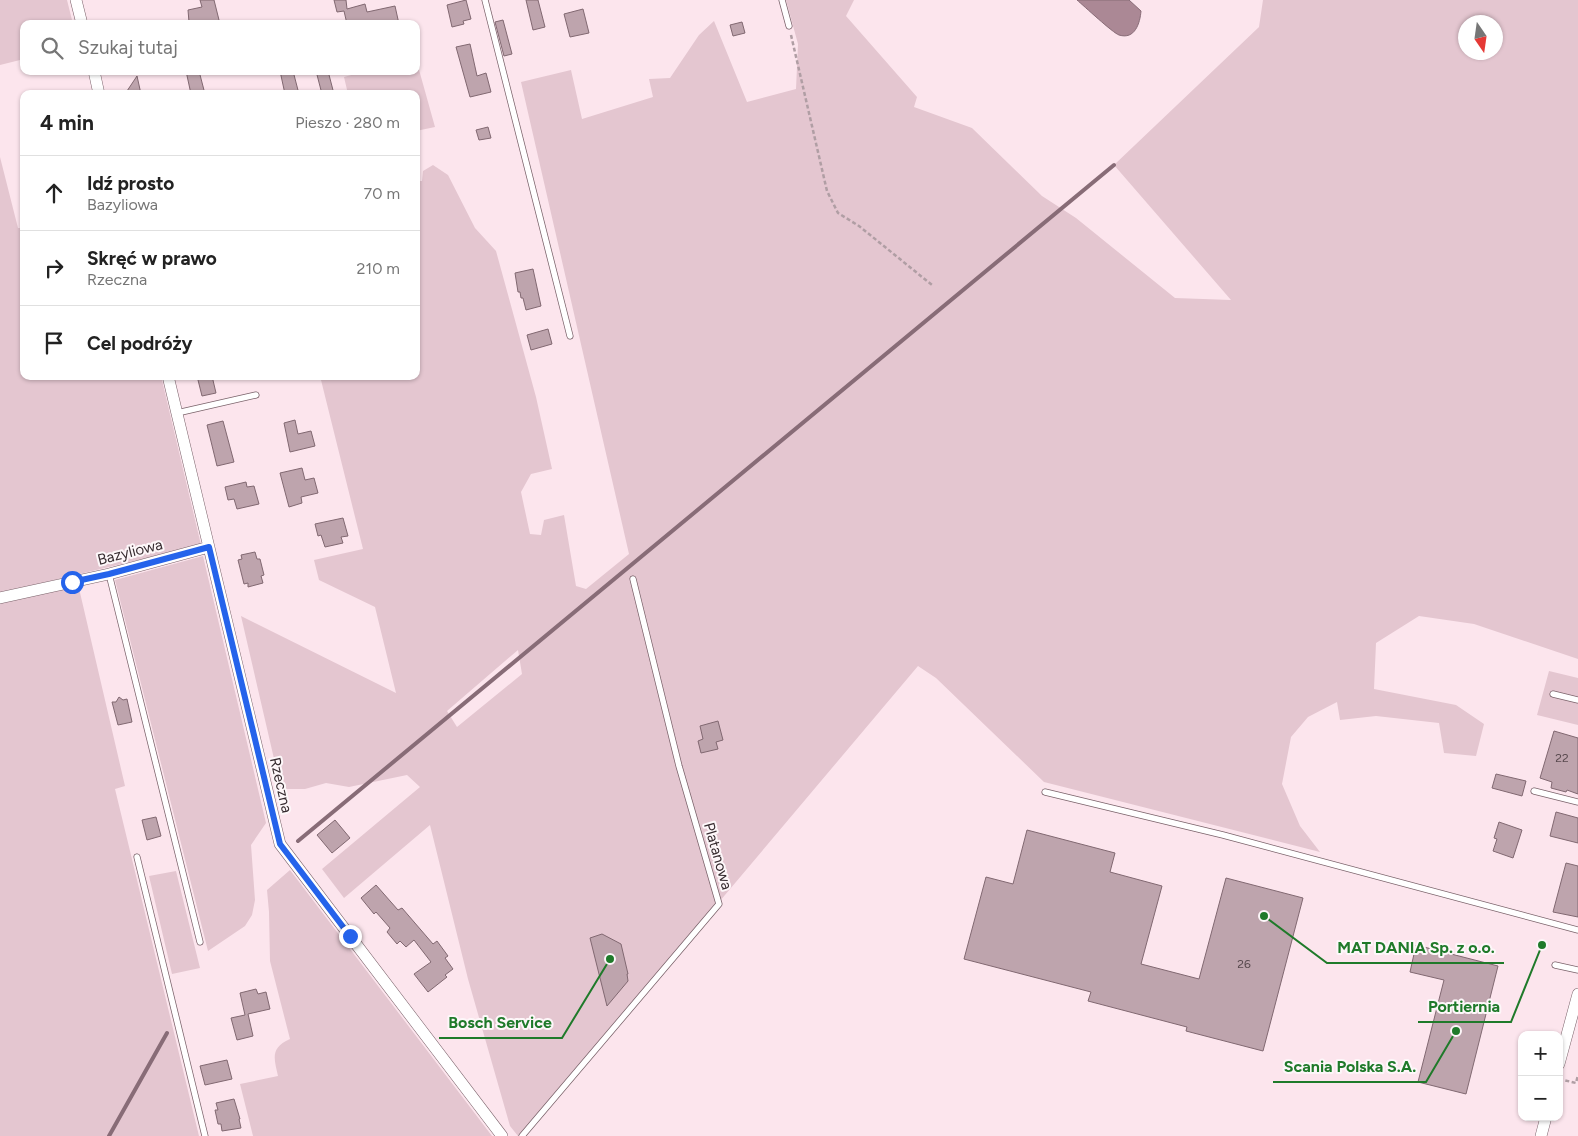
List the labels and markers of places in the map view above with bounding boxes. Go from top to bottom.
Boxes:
callout: MAT DANIA Sp. z o.o. [1327,932,1504,963]
callout: Portiernia [1418,991,1511,1022]
callout: Bosch Service [439,1007,562,1038]
callout: Scania Polska S.A. [1273,1051,1426,1082]

